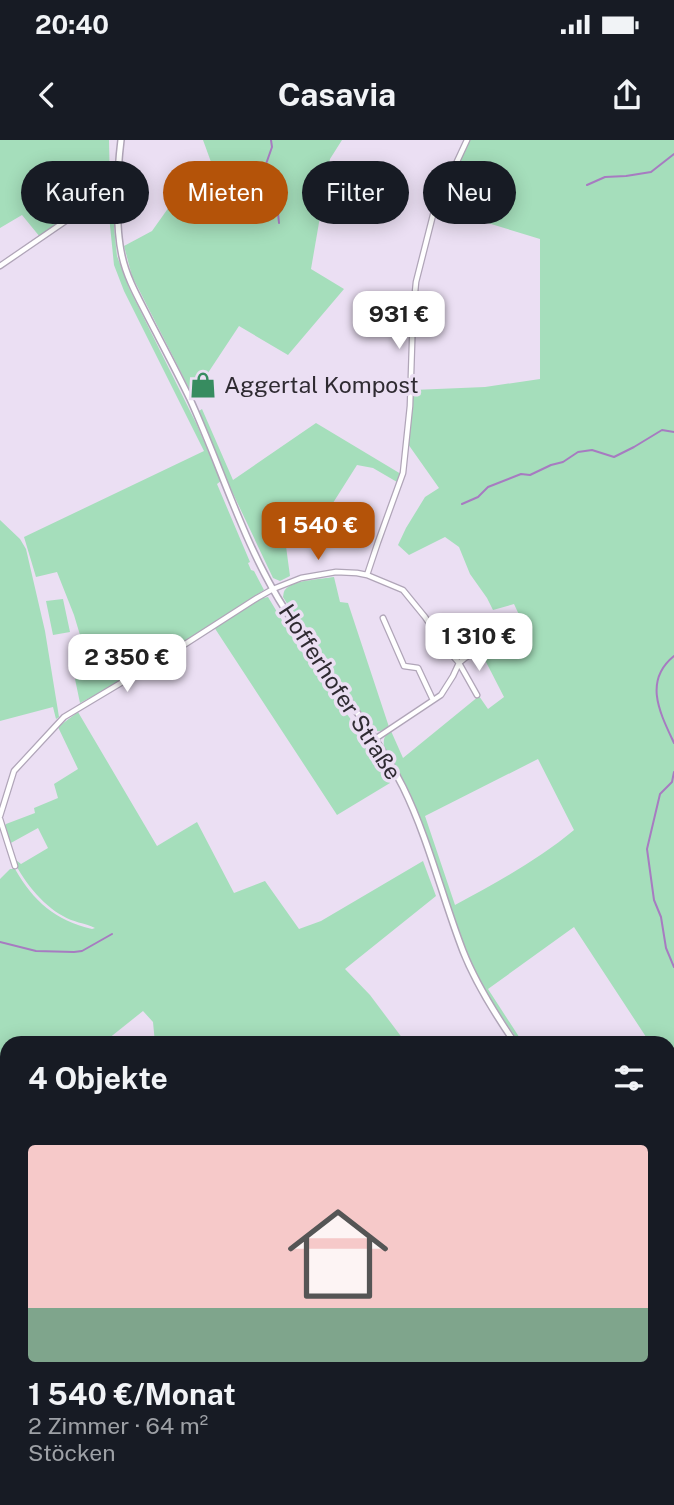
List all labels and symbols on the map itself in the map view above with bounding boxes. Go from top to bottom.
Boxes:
pin: 931 € [350,292,448,351]
shop icon: Aggertal Kompost [188,370,218,400]
place label: Aggertal Kompost [224,371,419,398]
pin: 1 540 € [253,502,383,562]
street label: Hofferhofer Straße [274,599,407,785]
pin: 1 310 € [414,614,544,673]
pin: 2 350 € [62,634,192,694]

